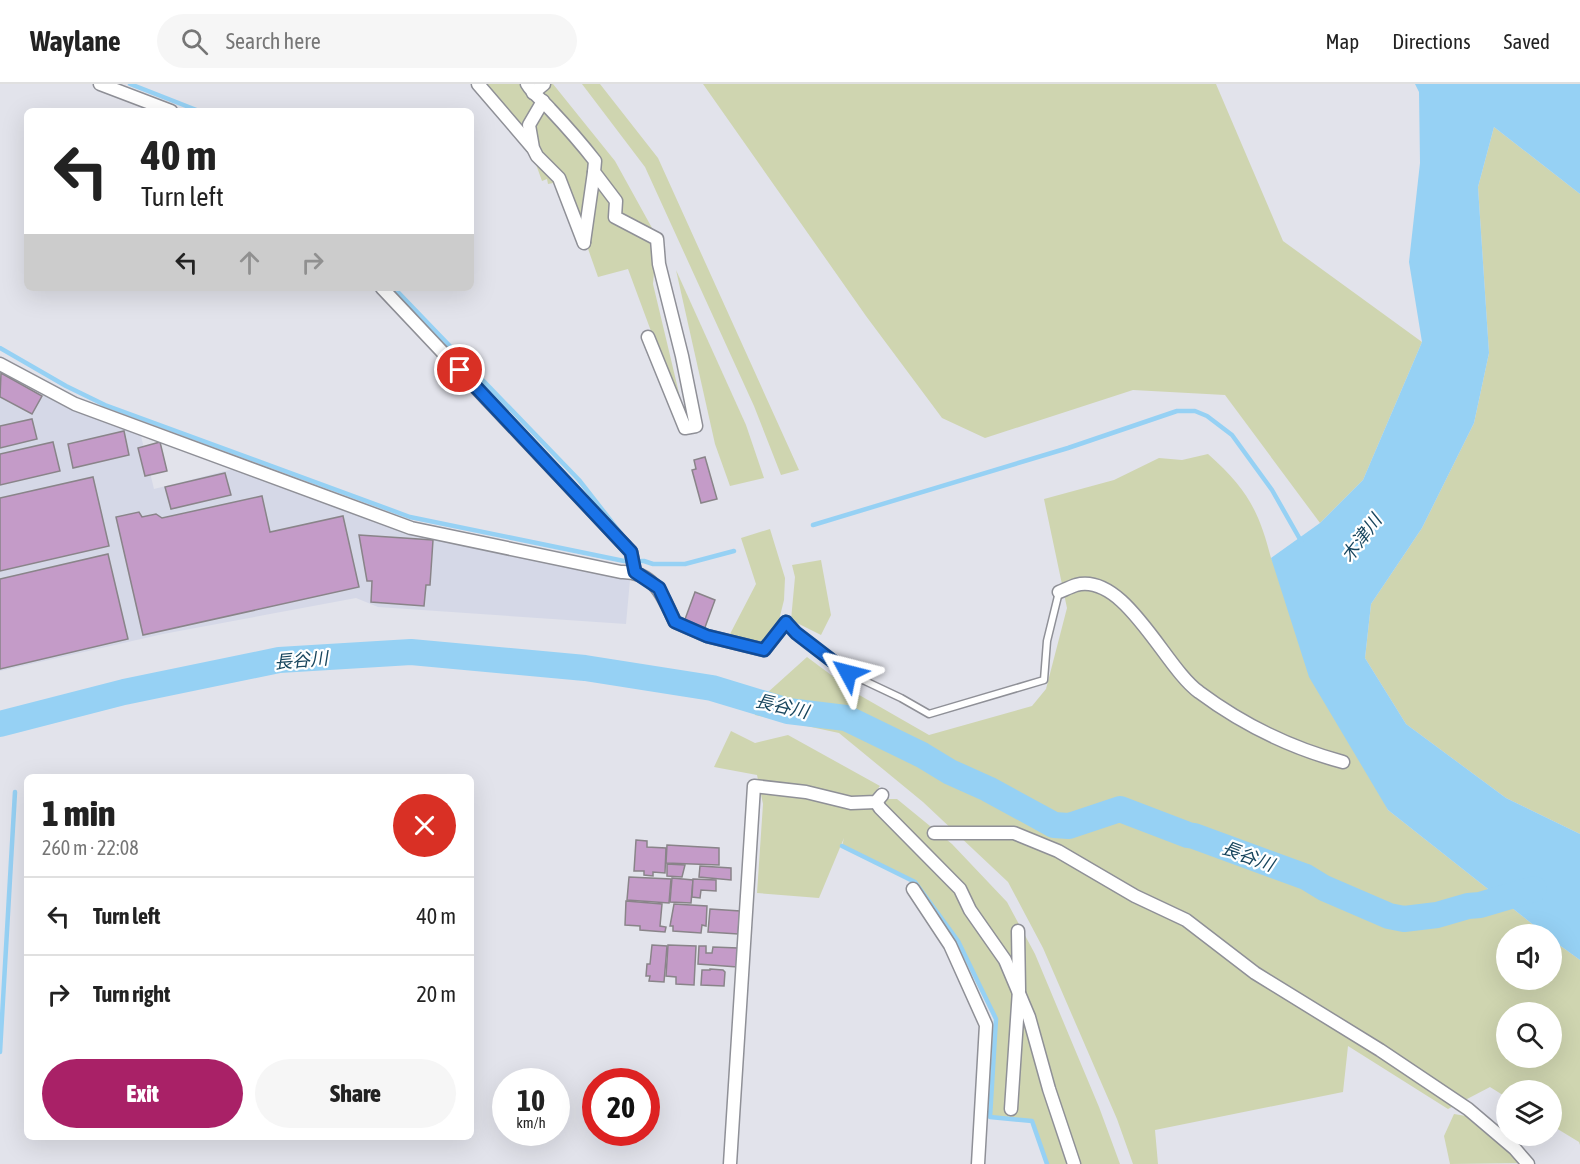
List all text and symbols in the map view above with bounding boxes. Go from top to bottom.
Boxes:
search box [157,14,577,68]
text: Waylane [30,25,121,57]
icon: search [178,25,211,58]
text: Search here [226,28,321,54]
text: Map [1325,29,1359,53]
text: Directions [1392,29,1471,53]
text: Saved [1504,29,1550,53]
text: 40 m [141,131,216,179]
icon: left [42,132,120,210]
text: Turn left [141,181,224,212]
icon: left [170,246,203,279]
icon: ahead [233,246,266,279]
icon: right [296,246,329,279]
pin [434,344,485,395]
icon: arrive [443,353,476,386]
water label: 木津川 [1336,509,1387,566]
position arrow [816,641,880,705]
water label: 長谷川 [273,647,331,673]
water label: 長谷川 [753,690,813,723]
text: 1 min [42,792,116,834]
button: close [393,794,456,857]
text: 260 m · 22:08 [42,836,139,859]
water label: 長谷川 [1219,837,1279,876]
icon: left [42,900,75,933]
text: Turn left [93,903,160,929]
text: 40 m [416,903,456,929]
map controls [1496,924,1562,1146]
button: sound [1496,924,1562,990]
icon: right [42,978,75,1011]
text: Turn right [93,981,170,1007]
text: 20 m [416,981,456,1007]
button: search [1496,1002,1562,1068]
button: Exit [42,1059,243,1128]
button: Share [255,1059,456,1128]
speed limit sign: 20 [582,1068,660,1146]
button: layers [1496,1080,1562,1146]
text: 10 [517,1083,545,1117]
text: km/h [516,1114,546,1131]

